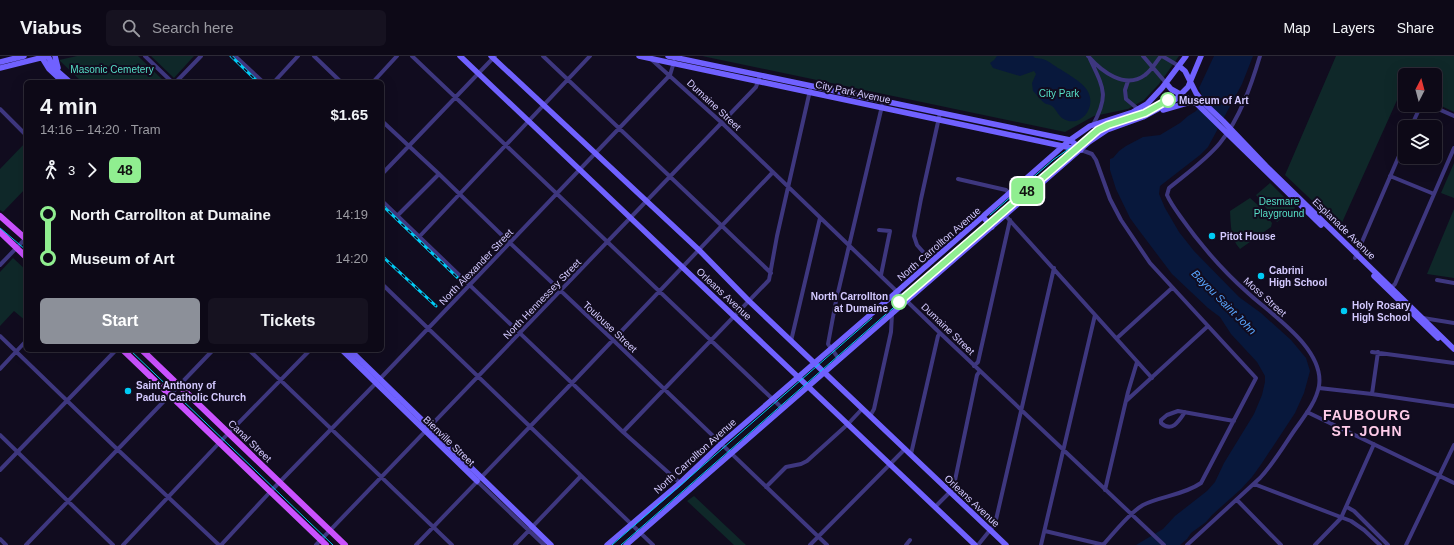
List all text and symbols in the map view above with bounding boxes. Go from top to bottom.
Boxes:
search box [106,10,386,46]
text: Viabus [20,17,82,38]
icon: search [120,17,142,39]
text: Search here [152,19,234,36]
text: Map [1283,20,1311,36]
text: Layers [1333,20,1375,36]
text: Share [1397,20,1434,36]
park label: Masonic Cemetery [70,64,154,75]
north arrow [1398,68,1442,112]
map controls [1398,68,1442,164]
street label: Dumaine Street [685,77,743,133]
street label: City Park Avenue [814,79,892,105]
park label: City Park [1039,88,1080,99]
marker: Museum of Art [1160,92,1176,108]
text: 4 min [40,94,97,119]
place label: Museum of Art [1179,95,1249,106]
text: $1.65 [330,106,368,123]
button: layers [1398,120,1442,164]
text: 14:16 – 14:20 · Tram [40,122,161,137]
icon: walk [40,159,62,181]
icon: forward [81,159,103,181]
text: 48 [117,162,133,178]
text: 3 [68,163,75,178]
line badge: 48 [1009,178,1045,204]
text: 48 [1019,183,1035,199]
park label: Desmare Playground [1254,196,1304,219]
street label: Esplanade Avenue [1310,196,1378,262]
street label: North Carrollton Avenue [895,205,983,283]
text: North Carrollton at Dumaine [70,206,271,223]
text: 14:19 [335,207,368,222]
street label: North Alexander Street [437,227,515,307]
marker: Pitot House [1207,231,1217,241]
place label: Pitot House [1220,231,1276,242]
text: Museum of Art [70,250,174,267]
text: 14:20 [335,251,368,266]
street label: North Hennessey Street [501,257,583,341]
place label: Cabrini High School [1269,265,1328,288]
street label: Orleans Avenue [694,266,754,323]
water label: Bayou Saint John [1189,267,1259,337]
marker: Cabrini High School [1256,271,1266,281]
street label: Moss Street [1241,275,1289,319]
place label: North Carrollton at Dumaine [811,291,888,314]
marker: North Carrollton at Dumaine [891,294,907,310]
button: Start [40,298,200,344]
button: Tickets [208,298,368,344]
street label: Toulouse Street [581,299,639,355]
place label: Holy Rosary High School [1352,300,1411,323]
street label: Dumaine Street [919,301,977,357]
marker: Holy Rosary High School [1339,306,1349,316]
place label: Saint Anthony of Padua Catholic Church [136,380,246,403]
marker: Saint Anthony of Padua Catholic Church [123,386,133,396]
district label: FAUBOURG ST. JOHN [1323,407,1411,439]
street label: Bienville Street [421,414,477,468]
street label: North Carrollton Avenue [652,416,739,496]
street label: Canal Street [226,418,274,464]
street label: Orleans Avenue [942,473,1002,530]

